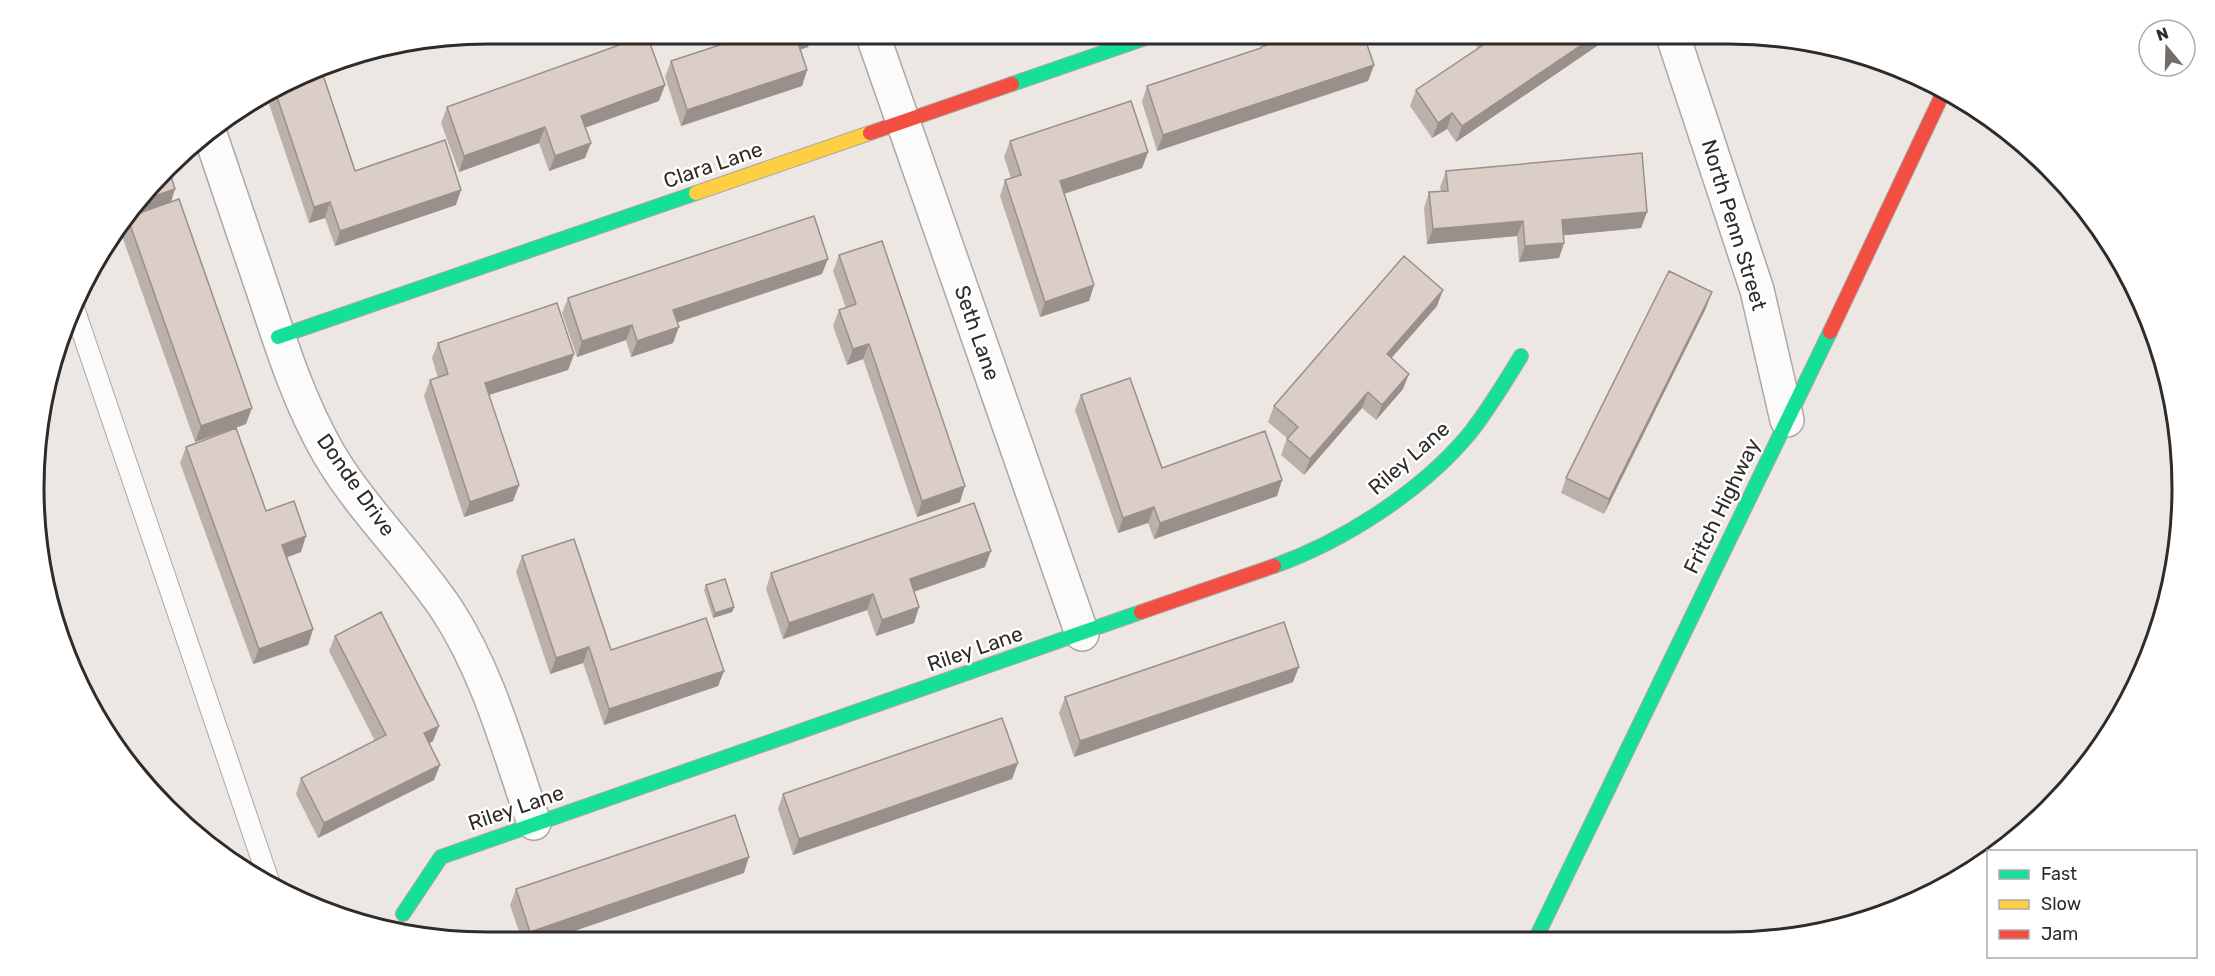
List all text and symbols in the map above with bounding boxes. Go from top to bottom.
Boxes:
north arrow [2137,18,2197,78]
text: N [2154,23,2171,45]
street label: Clara Lane [660,136,766,193]
street label: North Penn Street [1697,136,1772,313]
street label: Seth Lane [950,282,1005,384]
street label: Riley Lane [1363,416,1454,500]
street label: Donde Drive [312,429,401,541]
street label: Fritch Highway [1678,434,1765,578]
street label: Riley Lane [924,621,1026,677]
street label: Riley Lane [465,780,567,836]
legend [1987,850,2197,958]
text: Fast [2041,863,2077,885]
text: Slow [2041,893,2081,915]
text: Jam [2041,923,2078,945]

